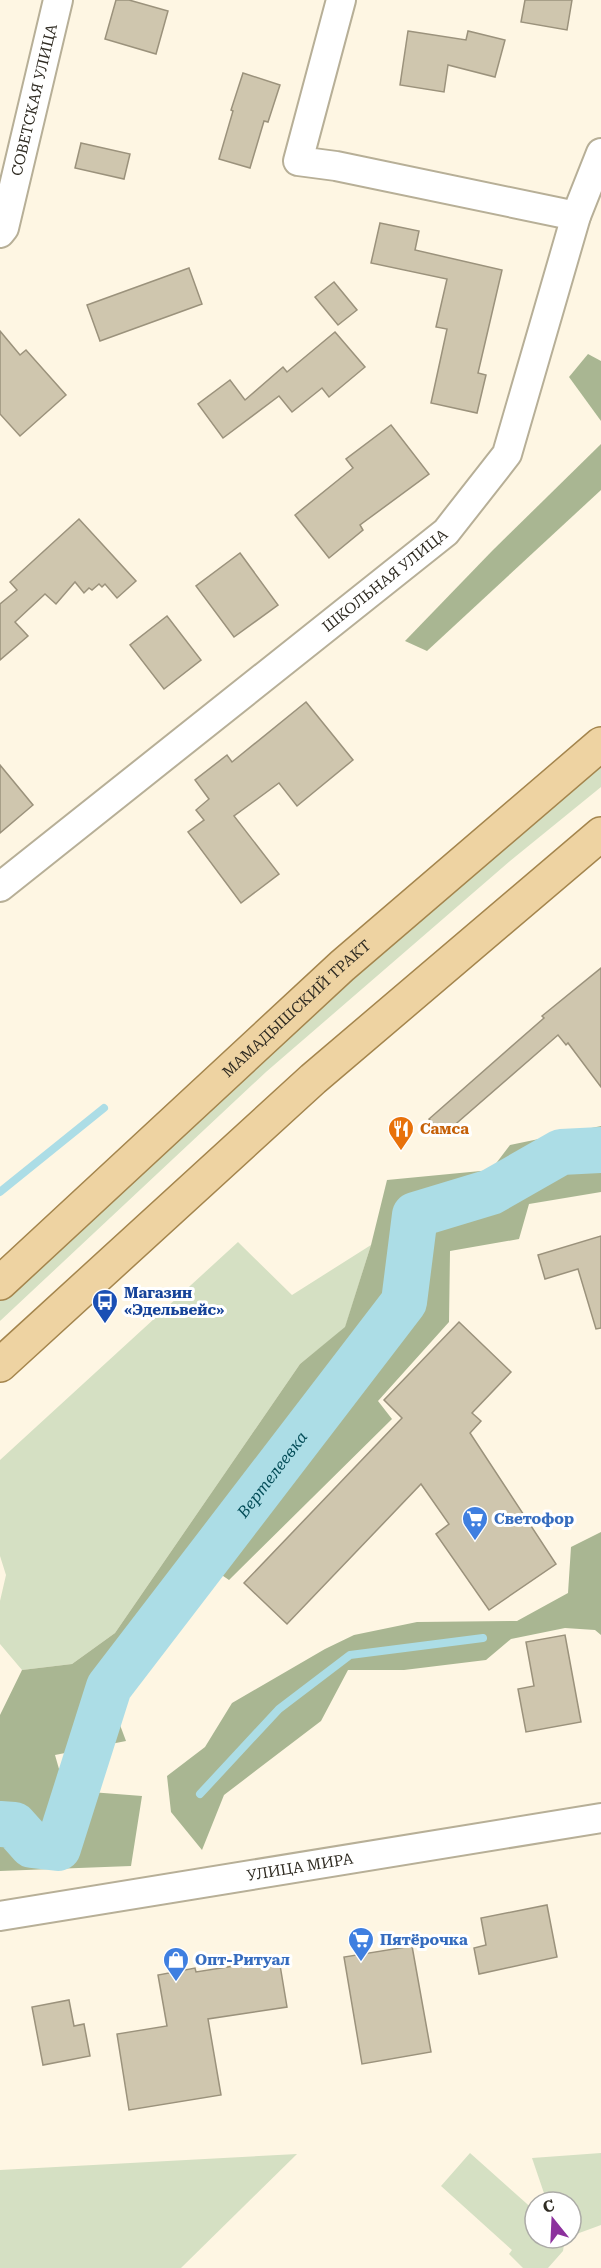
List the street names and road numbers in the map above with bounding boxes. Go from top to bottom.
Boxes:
street label: СОВЕТСКАЯ УЛИЦА [8,22,61,178]
street label: ШКОЛЬНАЯ УЛИЦА [319,525,452,636]
street label: МАМАДЫШСКИЙ ТРАКТ [219,936,375,1081]
street label: УЛИЦА МИРА [246,1849,355,1885]

